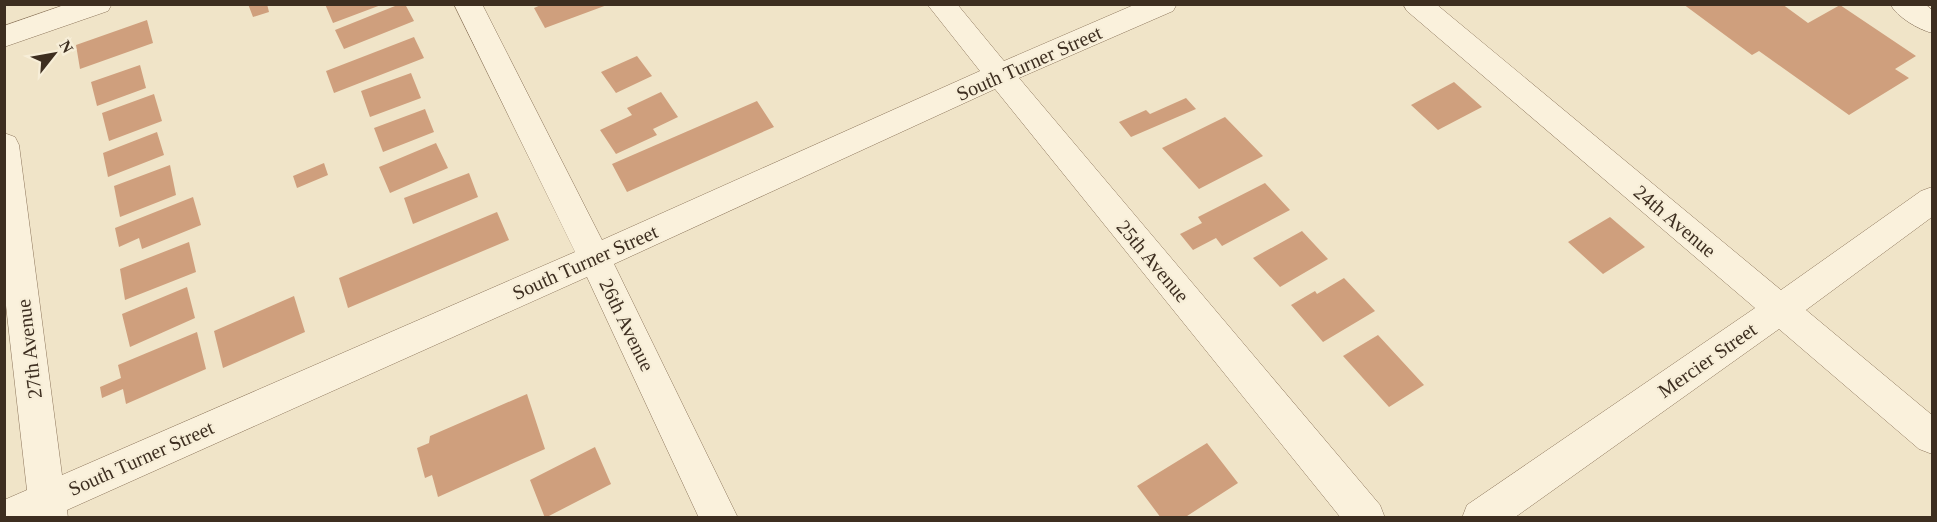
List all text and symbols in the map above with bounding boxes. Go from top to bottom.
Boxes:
street label: South Turner Street [953,21,1105,105]
north arrow [24,24,84,84]
text: N [56,37,77,56]
street label: 24th Avenue [1630,180,1721,262]
street label: 25th Avenue [1112,216,1194,307]
street label: South Turner Street [509,220,661,304]
street label: 26th Avenue [595,275,659,375]
street label: 27th Avenue [12,298,46,400]
street label: Mercier Street [1654,318,1761,402]
street label: South Turner Street [65,416,217,500]

